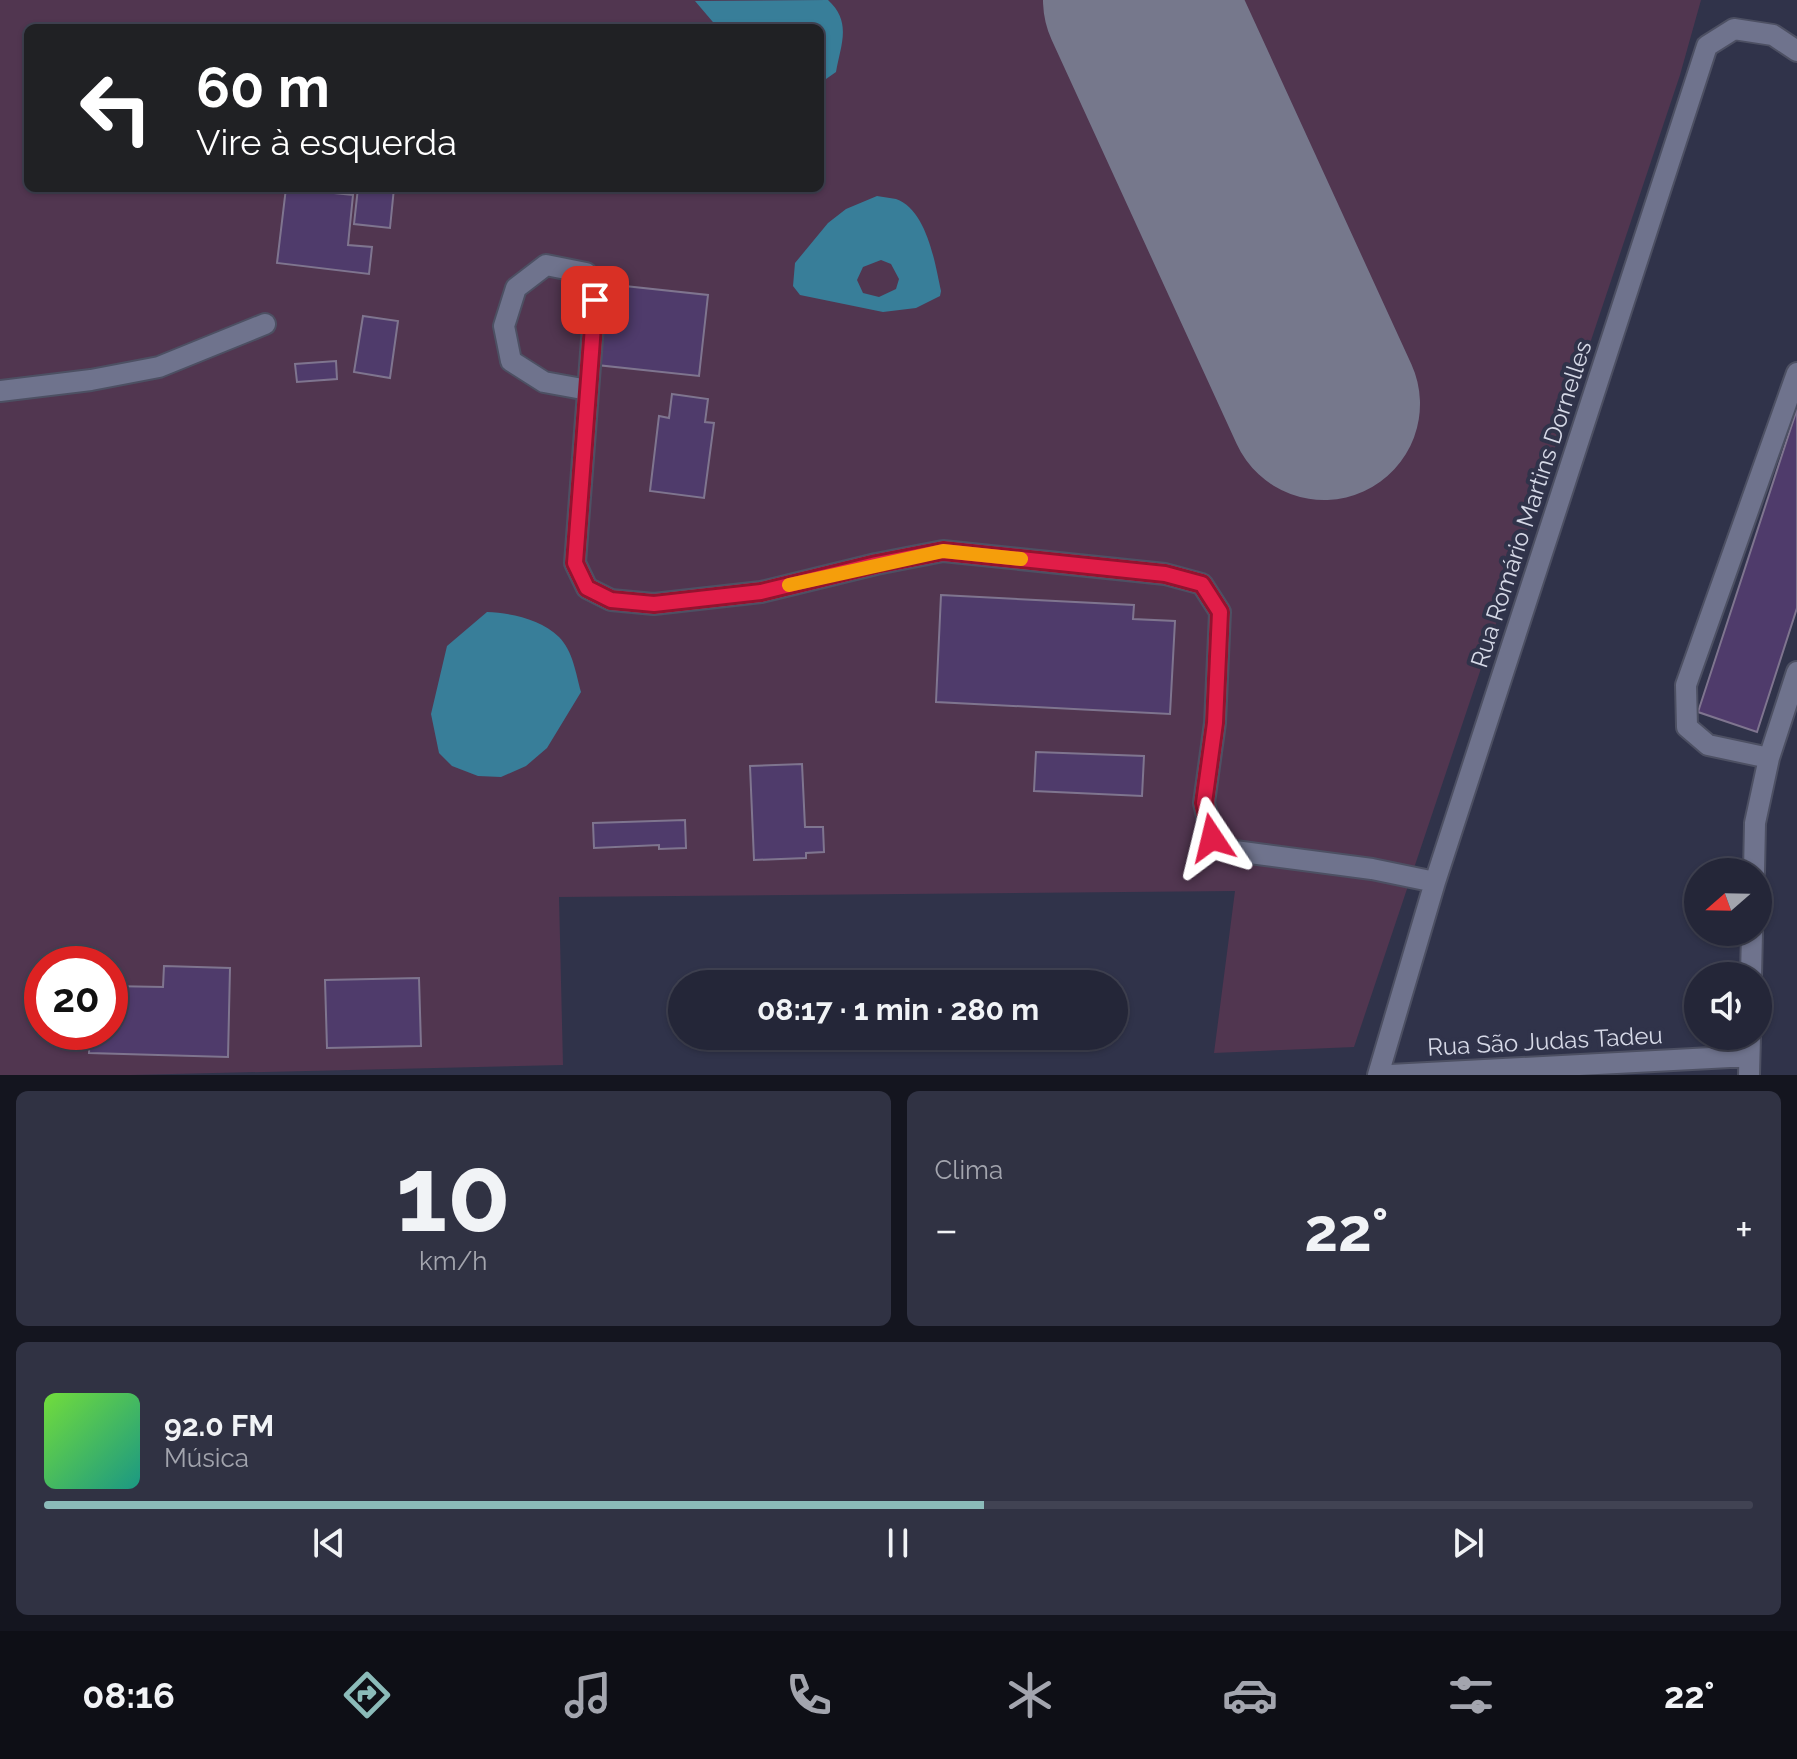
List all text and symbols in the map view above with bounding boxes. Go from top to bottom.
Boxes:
text: 60 m [196,54,330,120]
icon: left [64,56,168,160]
text: Vire à esquerda [196,121,457,163]
pin [561,266,629,334]
icon: arrive [573,278,617,322]
street label: Rua Romário Martins Dornelles [1464,337,1598,671]
position arrow [1170,796,1254,880]
north arrow [1684,858,1772,946]
map controls [1684,858,1772,1050]
speed limit sign: 20 [24,946,128,1050]
button: sound [1684,962,1772,1050]
text: 08:17 · 1 min · 280 m [757,992,1039,1027]
street label: Rua São Judas Tadeu [1427,1020,1663,1062]
text: 10 [396,1133,511,1255]
text: Clima [935,1155,1003,1185]
text: 22° [1304,1195,1389,1265]
text: − [935,1204,958,1255]
text: + [1735,1204,1753,1255]
text: km/h [419,1246,488,1276]
text: 92.0 FM [164,1408,274,1443]
text: Música [164,1443,249,1473]
icon: previous [307,1521,351,1565]
icon: pause [876,1521,920,1565]
icon: next [1446,1521,1490,1565]
icon: directions [339,1667,395,1723]
icon: music [560,1667,616,1723]
icon: phone [781,1667,837,1723]
icon: climate [1002,1667,1058,1723]
icon: car [1222,1667,1278,1723]
icon: filters [1443,1667,1499,1723]
text: 08:16 [82,1674,175,1716]
text: 22° [1664,1674,1715,1716]

